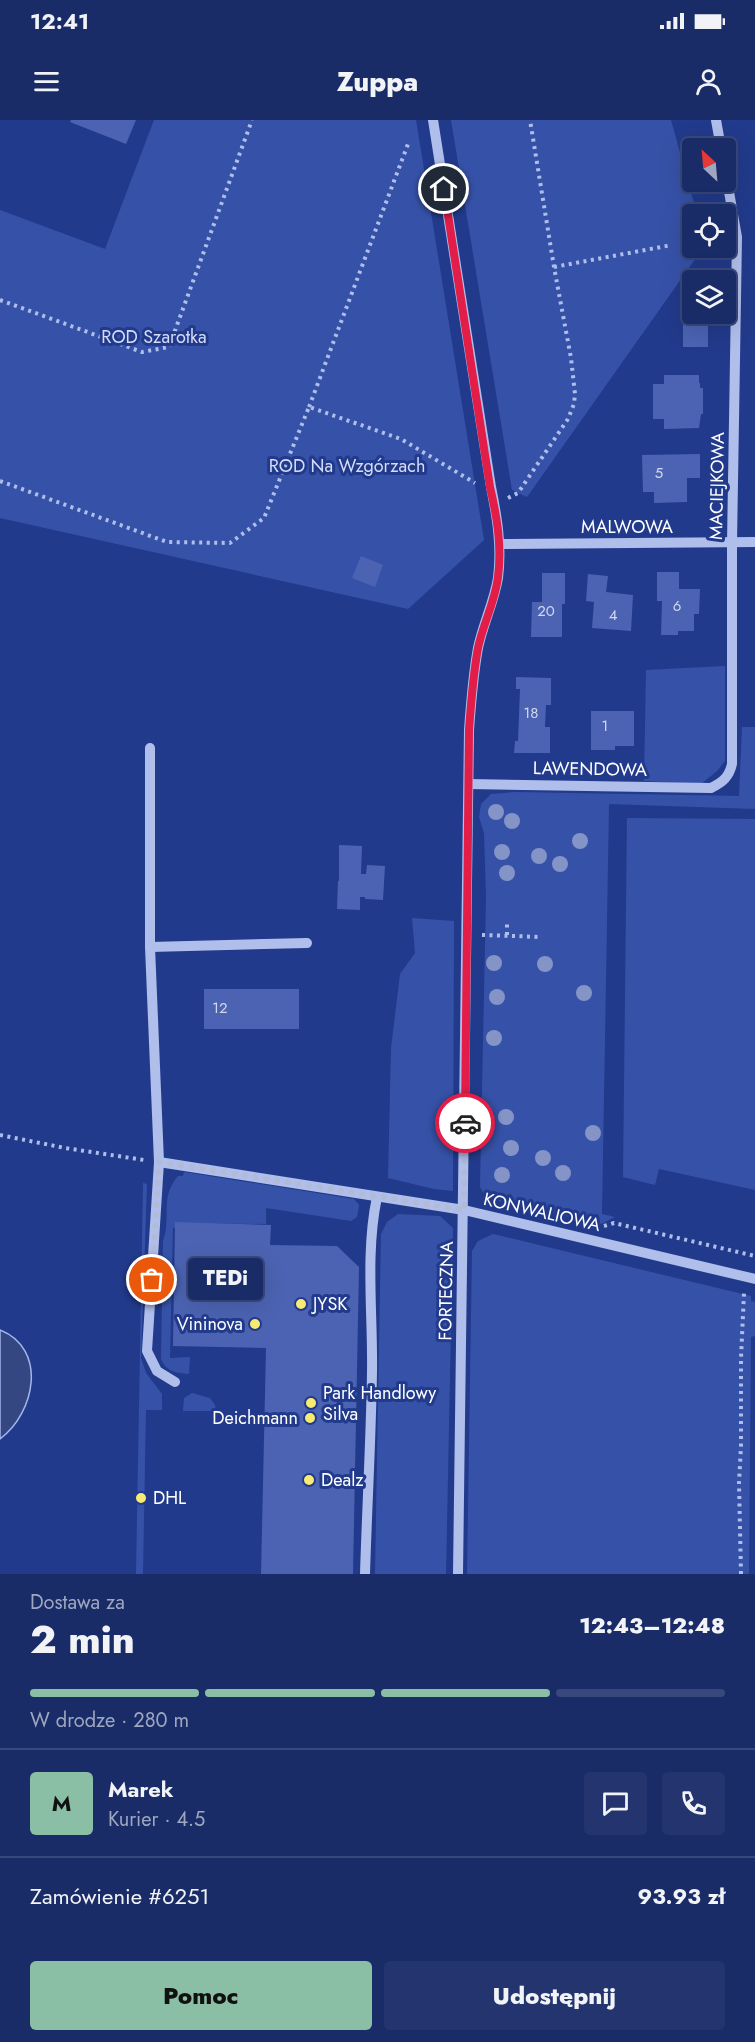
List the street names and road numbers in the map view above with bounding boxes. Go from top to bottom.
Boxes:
street label: MACIEJKOWA [703,432,731,540]
street label: MALWOWA [581,514,673,540]
street label: LAWENDOWA [533,755,647,783]
street label: KONWALIOWA [481,1186,603,1238]
street label: FORTECZNA [432,1241,460,1341]

